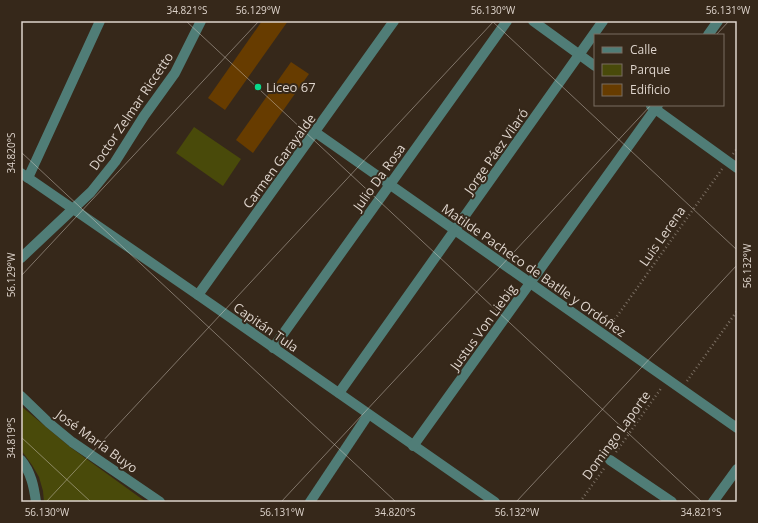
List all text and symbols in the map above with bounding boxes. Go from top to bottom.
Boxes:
text: 34.821°S [167,3,207,17]
text: 56.129°W [236,3,281,17]
text: 56.130°W [471,3,516,17]
text: 56.131°W [706,3,751,17]
legend [594,34,724,106]
text: Calle [630,41,657,58]
street label: Doctor Zelmar Riccetto [85,48,177,174]
text: Parque [630,61,670,78]
place label: Liceo 67 [266,78,316,96]
text: Edificio [630,81,670,98]
marker: Liceo 67 [253,82,263,92]
street label: Jorge Páez Vilaró [459,104,532,199]
street label: Carmen Garayalde [239,110,319,212]
text: 34.820°S [4,133,18,173]
street label: Julio Da Rosa [347,140,409,216]
street label: Matilde Pacheco de Batlle y Ordóñez [438,199,630,341]
street label: Luis Lerena [635,202,689,270]
text: 56.132°W [740,243,754,288]
text: 56.129°W [4,252,18,297]
street label: Justus Von Liebig [444,280,520,375]
street label: Capitán Tula [230,298,302,356]
street label: Domingo Laporte [578,387,654,483]
street label: José María Buyo [51,404,142,477]
text: 34.819°S [4,418,18,458]
text: 56.130°W [25,505,70,519]
text: 56.131°W [260,505,305,519]
text: 34.820°S [375,505,415,519]
text: 56.132°W [495,505,540,519]
text: 34.821°S [681,505,721,519]

